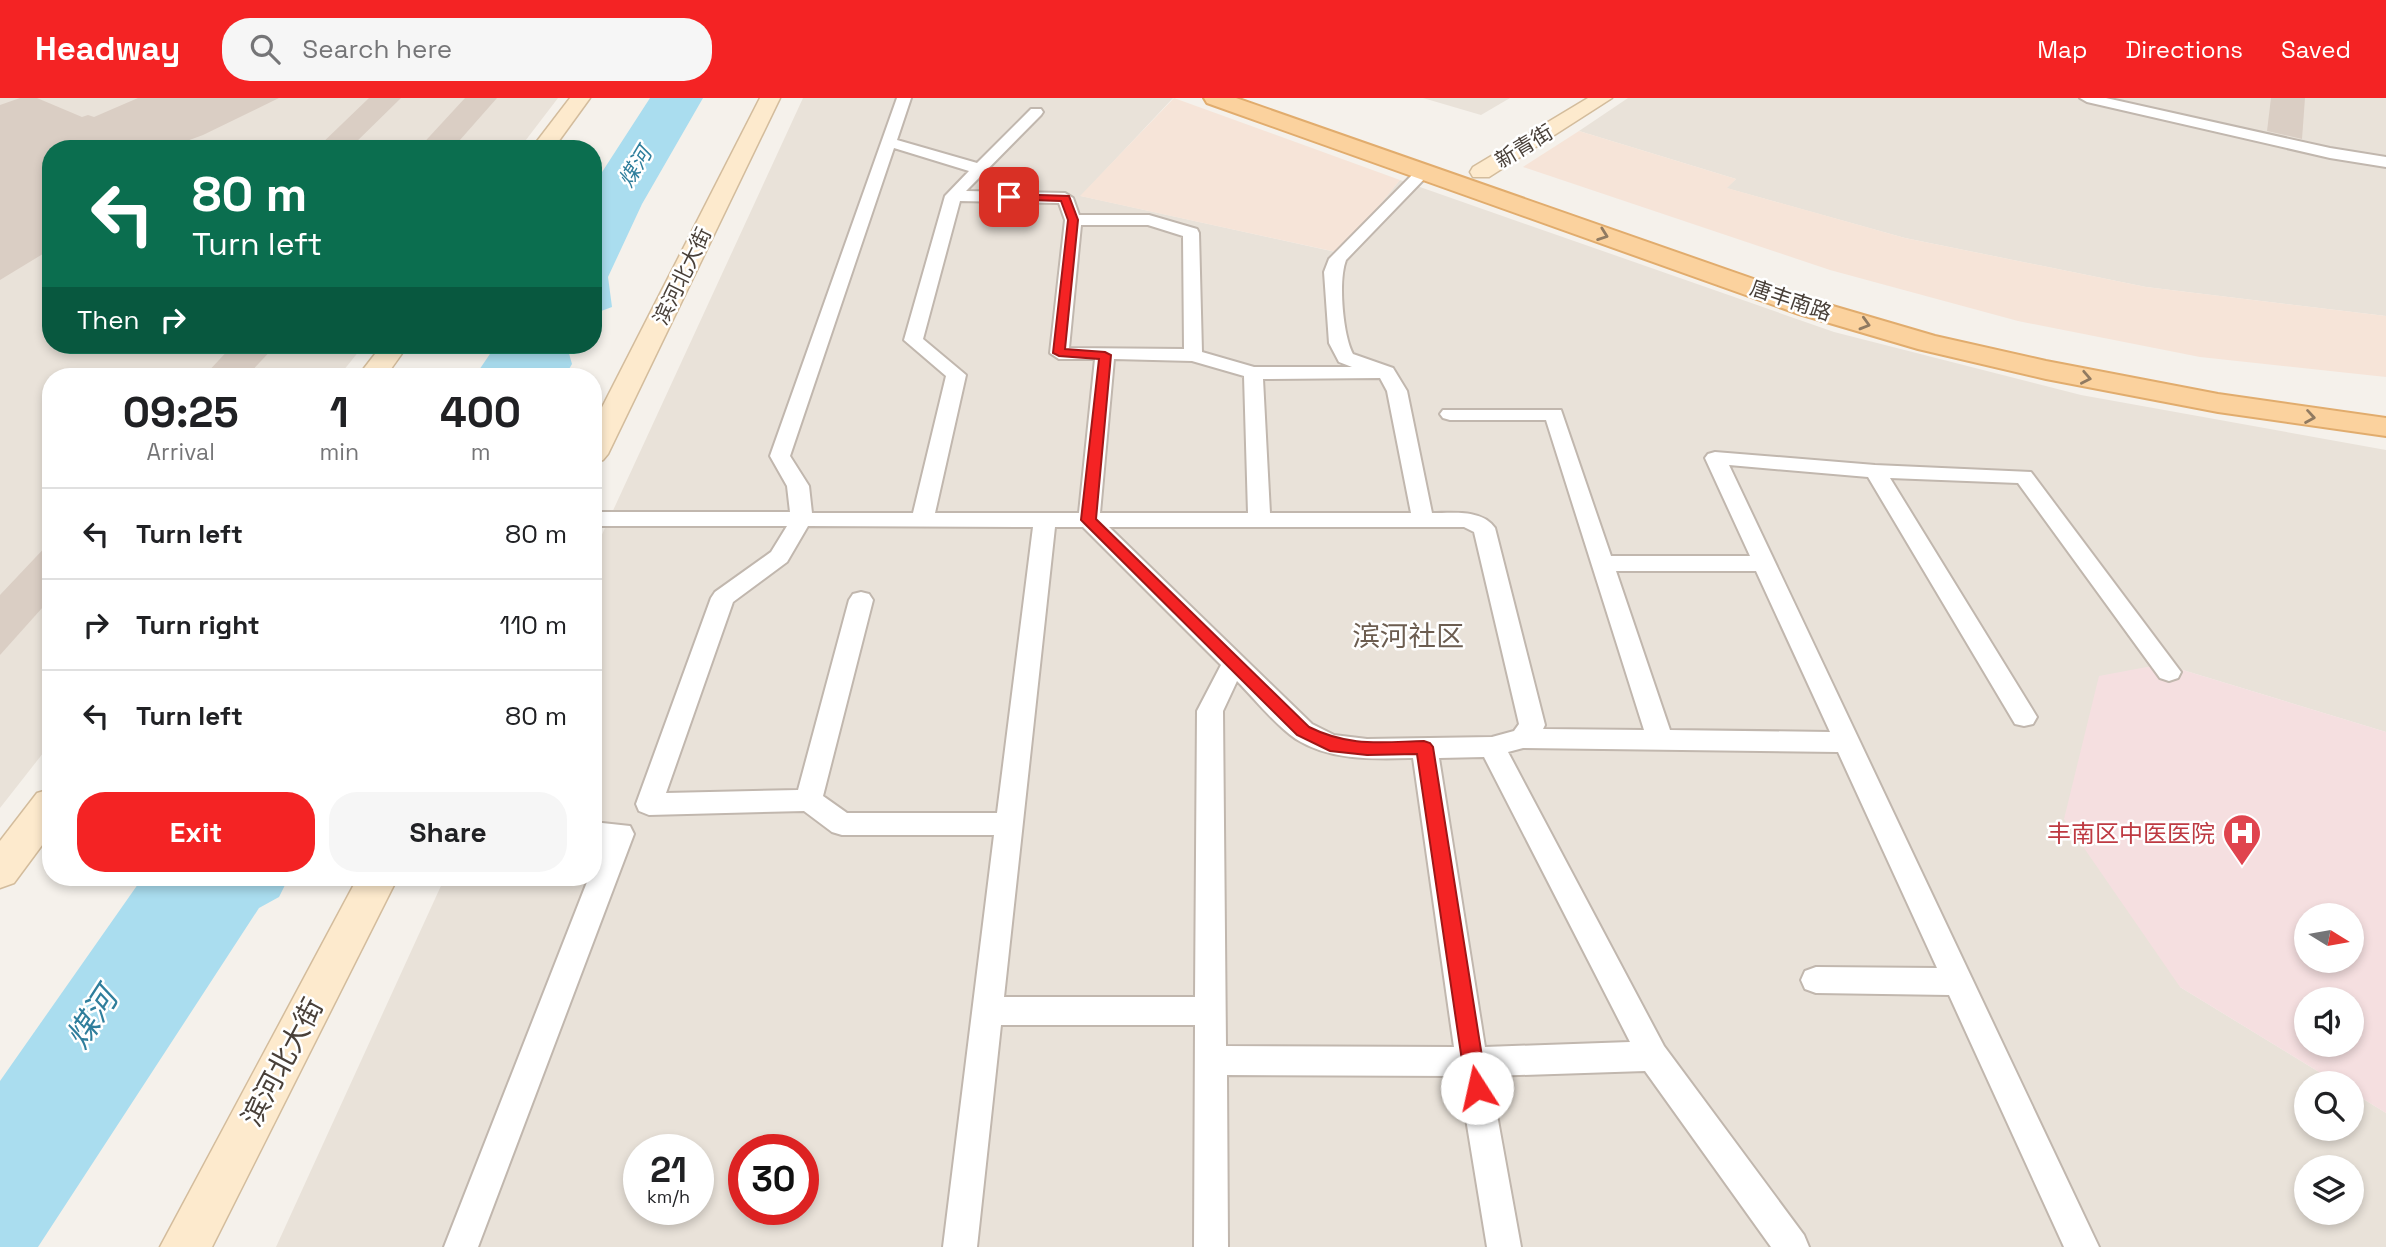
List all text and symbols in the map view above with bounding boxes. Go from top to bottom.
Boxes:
search box [222,18,712,81]
text: Headway [35,28,180,70]
icon: search [246,30,284,68]
text: Search here [302,32,452,66]
text: Map [2037,34,2087,65]
text: Directions [2125,34,2243,65]
text: Saved [2281,34,2351,65]
street label: 新青街 [1490,118,1558,174]
water label: 煤河 [613,139,659,192]
text: 80 m [192,163,307,225]
pin [979,167,1039,227]
icon: left [77,168,168,259]
icon: arrive [990,178,1028,216]
street label: 滨河北大街 [647,223,717,329]
text: Turn left [192,224,322,264]
one-way arrow [1597,227,1609,241]
street label: 唐丰南路 [1747,274,1835,326]
icon: right [154,301,192,339]
text: Then [77,303,140,337]
one-way arrow [1859,316,1871,331]
one-way arrow [2080,369,2092,384]
text: 09:25 [123,386,239,439]
text: 1 [330,386,349,439]
text: 400 [440,386,521,439]
one-way arrow [2304,410,2316,425]
text: Arrival [147,437,215,467]
text: min [320,437,359,467]
text: m [471,437,490,467]
icon: left [77,515,115,553]
text: Turn left [136,517,243,551]
text: 80 m [505,517,567,551]
icon: right [77,606,115,644]
text: Turn right [136,608,260,642]
text: 110 m [500,608,567,642]
district label: 滨河社区 [1352,618,1464,654]
icon: left [77,697,115,735]
text: Turn left [136,699,243,733]
text: 80 m [505,699,567,733]
button: Exit [77,792,315,872]
button: Share [329,792,567,872]
hospital icon: 丰南区中医医院 [2221,812,2263,867]
place label: 丰南区中医医院 [2047,818,2215,849]
north arrow [2294,903,2364,973]
map controls [2294,903,2364,1225]
water label: 煤河 [58,975,129,1056]
button: sound [2294,987,2364,1057]
street label: 滨河北大街 [233,992,331,1132]
position arrow [1440,1051,1514,1125]
button: search [2294,1071,2364,1141]
speed limit sign: 30 [728,1134,819,1225]
text: 21 [650,1148,687,1192]
button: layers [2294,1155,2364,1225]
text: km/h [647,1185,690,1208]

